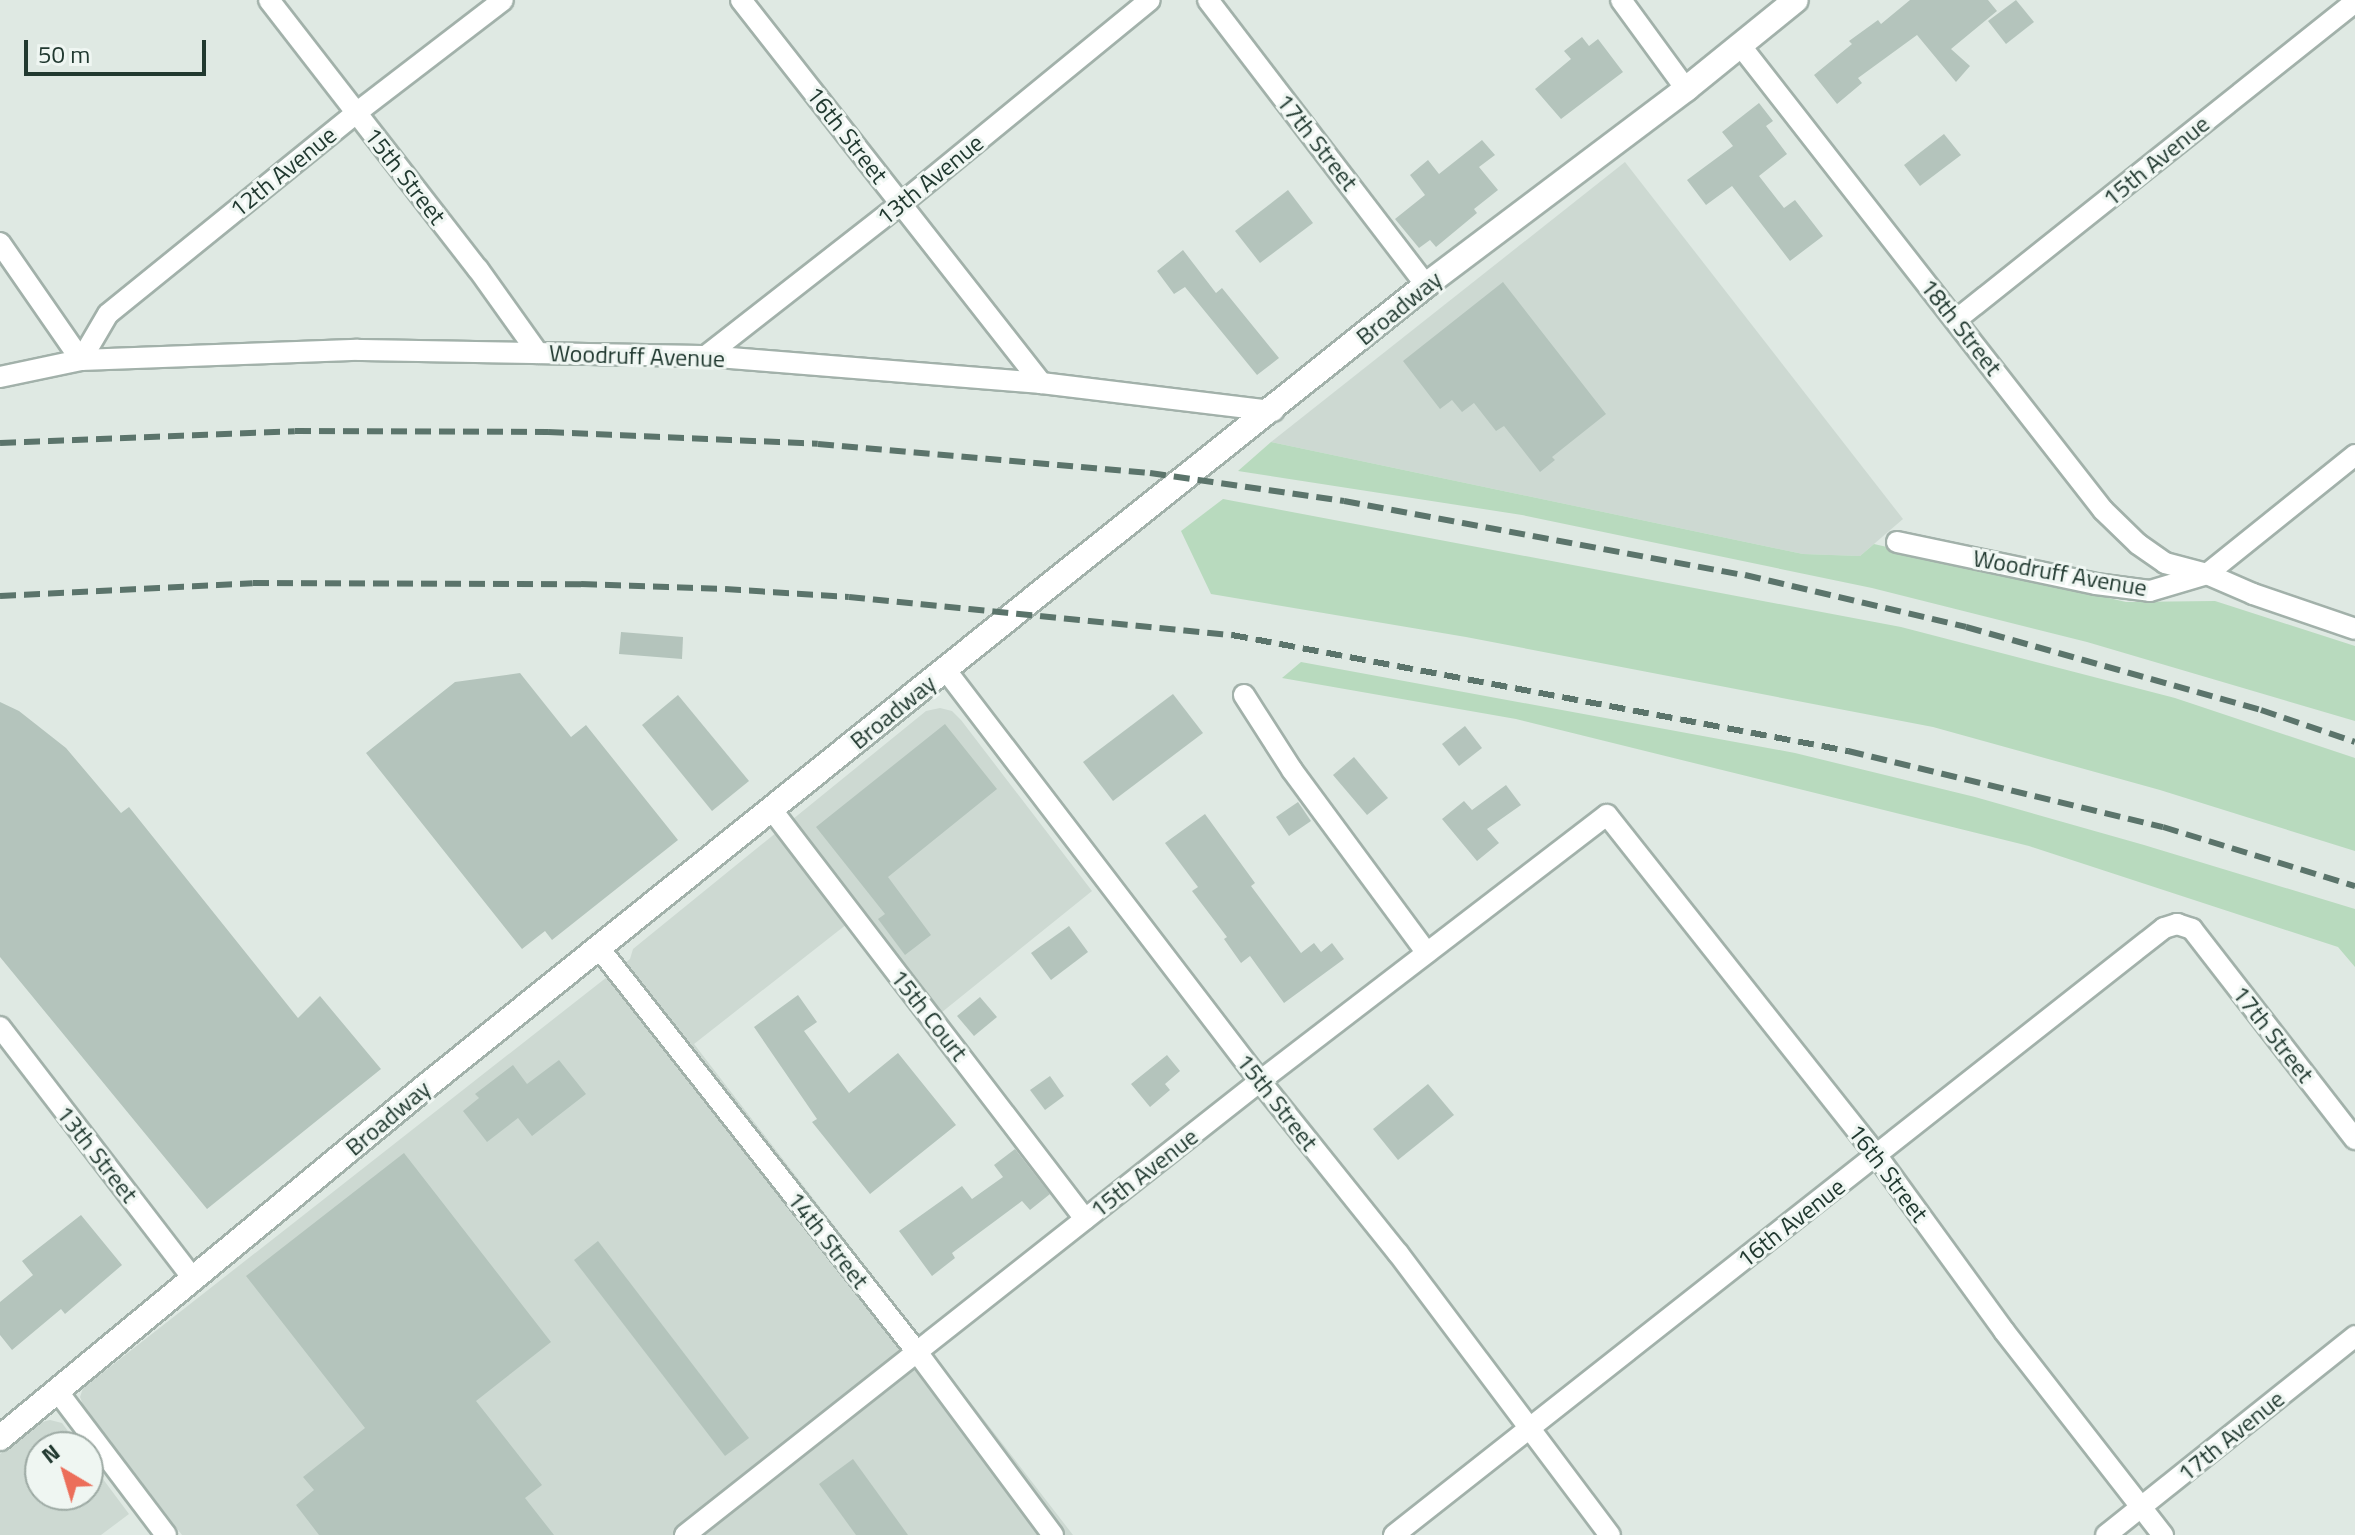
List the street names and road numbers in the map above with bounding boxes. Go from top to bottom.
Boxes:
street label: 16th Street [800,81,894,189]
street label: 17th Street [1270,88,1364,196]
street label: 15th Avenue [2097,109,2215,213]
street label: 12th Avenue [224,120,342,224]
street label: 15th Street [358,122,452,230]
street label: 13th Avenue [871,128,989,232]
street label: Broadway [1350,265,1448,351]
street label: 18th Street [1914,273,2008,381]
street label: Woodruff Avenue [548,339,726,373]
street label: Woodruff Avenue [1971,544,2149,602]
street label: Broadway [844,669,942,755]
street label: 15th Court [884,963,974,1067]
street label: 17th Street [2226,980,2320,1088]
street label: 15th Street [1230,1048,1324,1156]
street label: Broadway [340,1074,436,1162]
street label: 13th Street [50,1100,144,1208]
street label: 16th Street [1842,1118,1934,1228]
street label: 15th Avenue [1084,1122,1204,1224]
street label: 16th Avenue [1731,1172,1851,1274]
street label: 14th Street [781,1186,875,1294]
street label: 17th Avenue [2172,1384,2290,1488]

